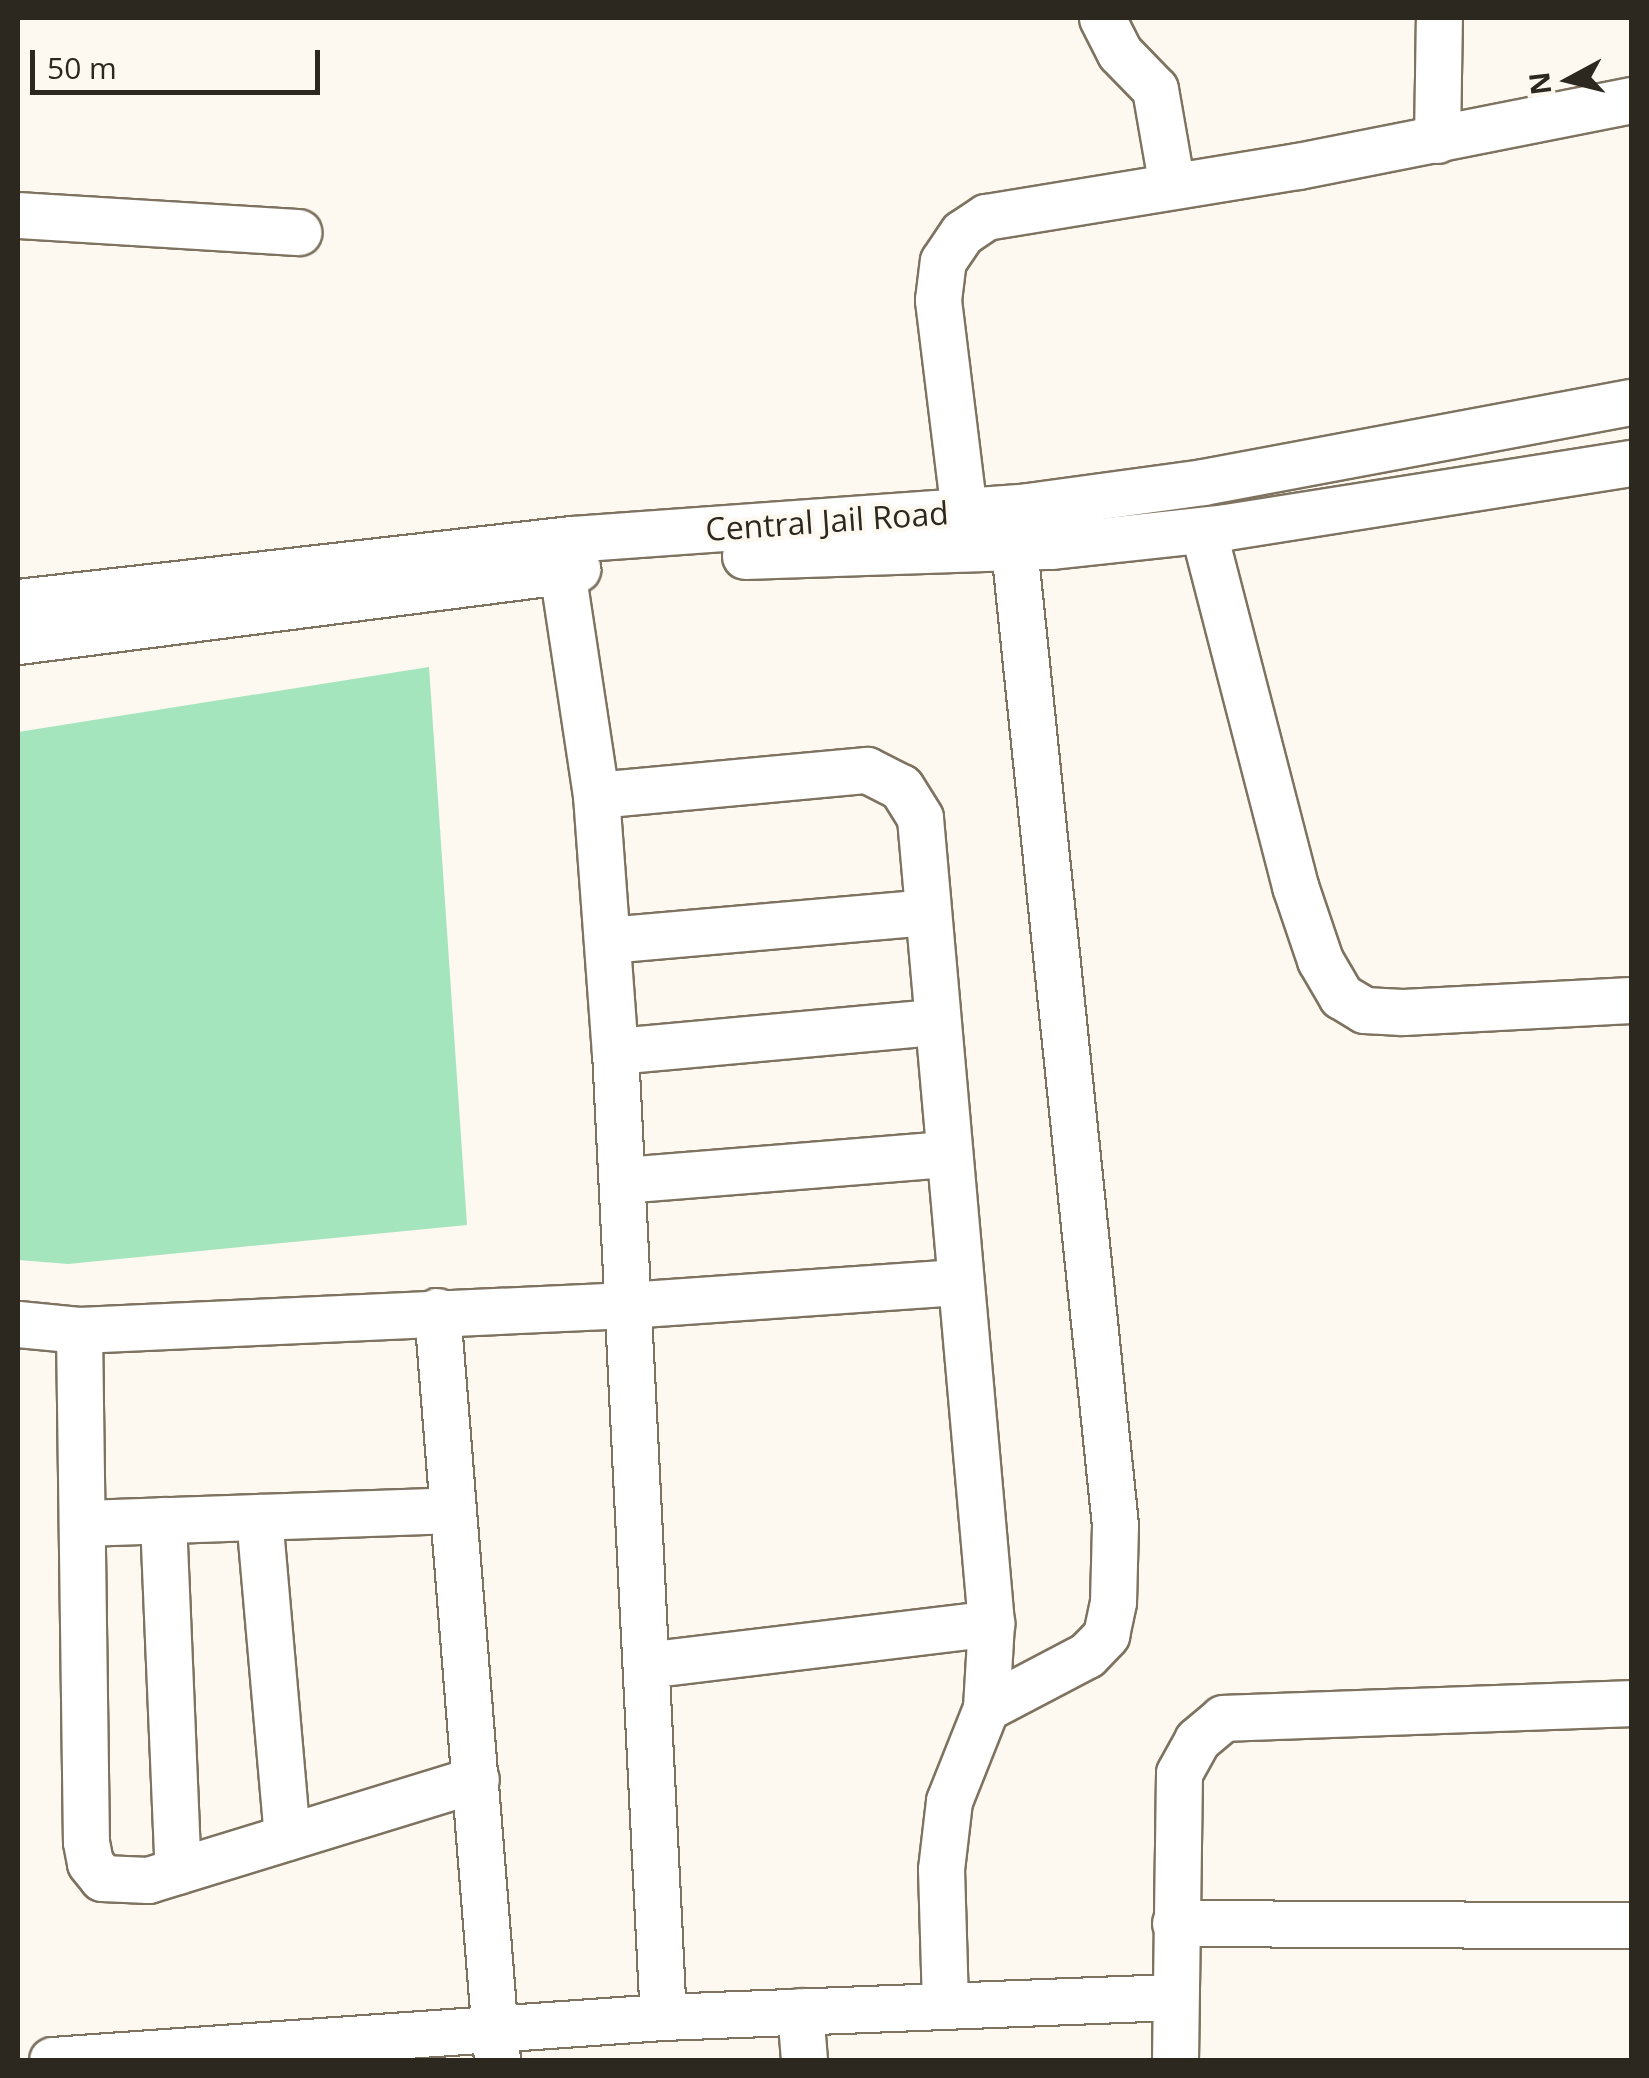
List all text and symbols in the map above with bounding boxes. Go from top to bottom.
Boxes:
scale bar [35,30,325,92]
north arrow [1519,30,1619,130]
text: 50 m [47,47,117,88]
text: N [1519,70,1559,97]
street label: Central Jail Road [704,493,950,549]

